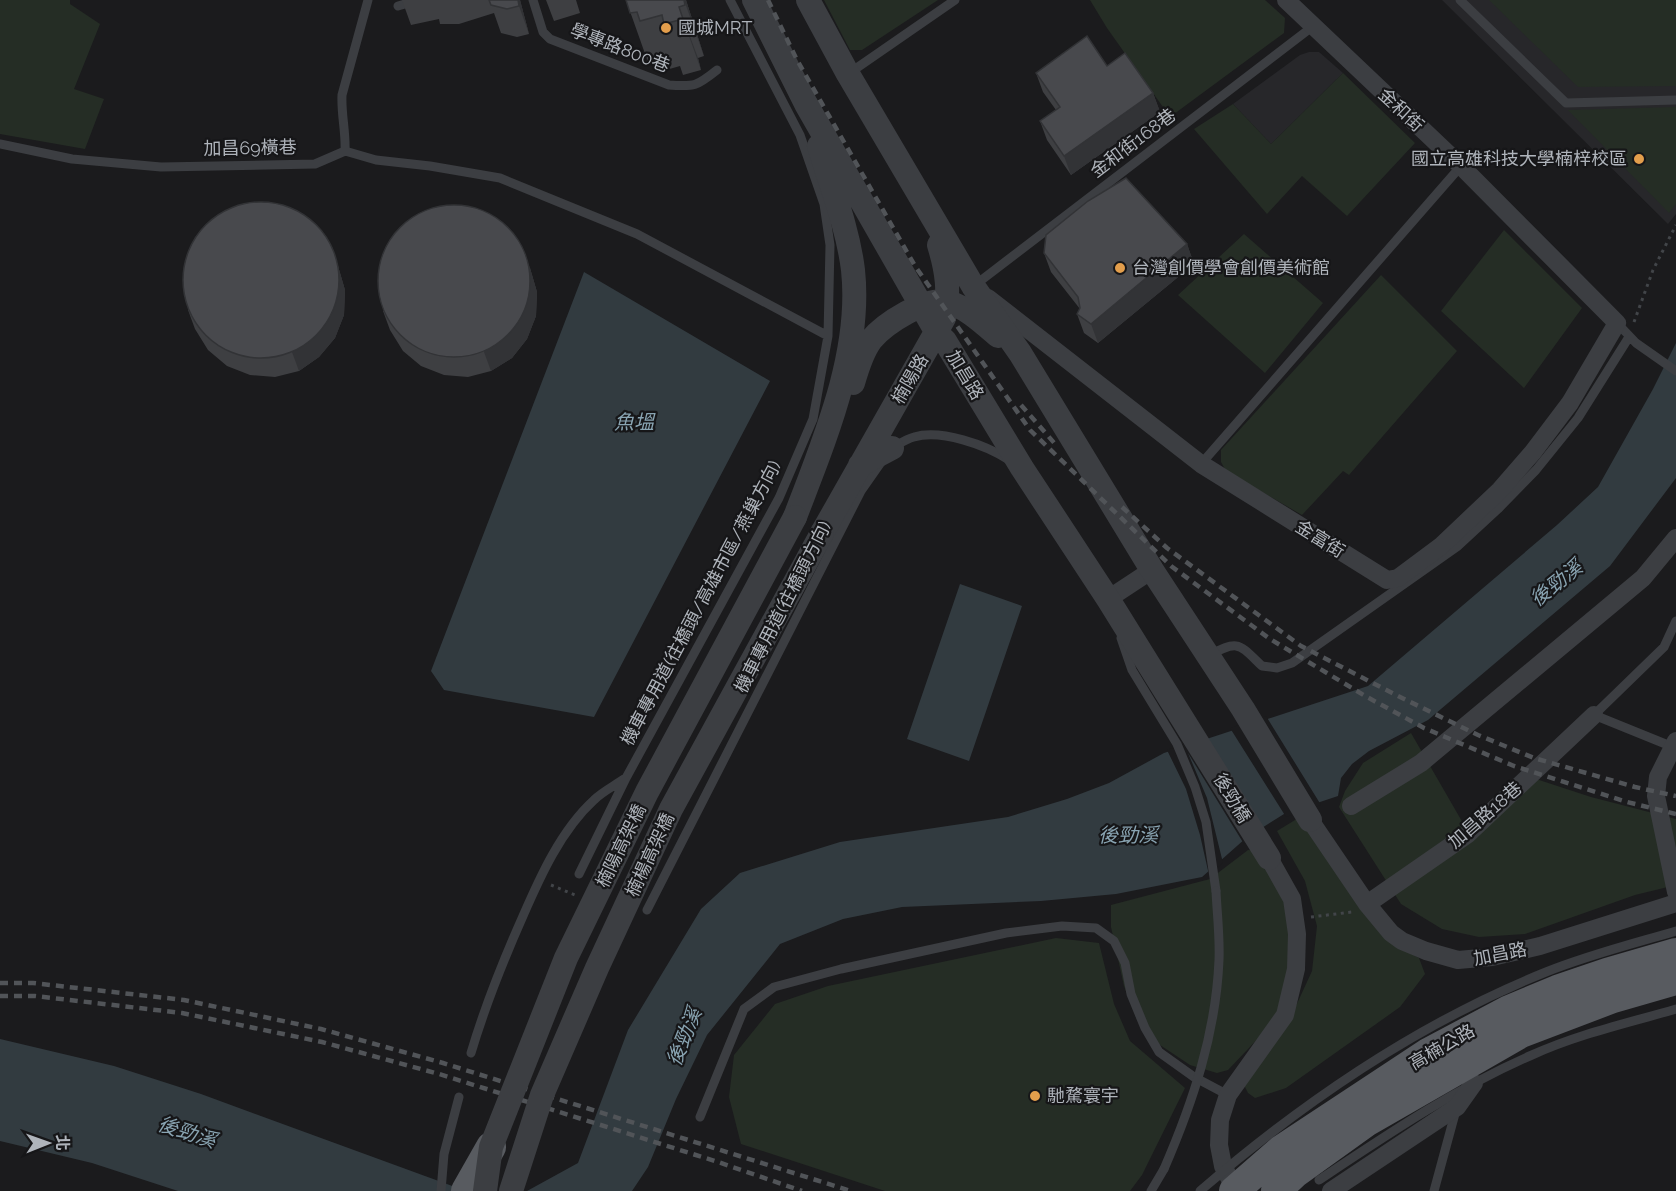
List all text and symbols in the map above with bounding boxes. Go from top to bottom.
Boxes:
place label: 國城MRT [678,17,752,38]
street label: 學專路800巷 [568,19,673,76]
marker: 國城MRT [659,21,673,35]
street label: 金和街 [1374,84,1428,136]
street label: 金和街168巷 [1086,104,1179,181]
street label: 加昌69橫巷 [203,136,297,159]
place label: 國立高雄科技大學楠梓校區 [1411,148,1627,169]
marker: 國立高雄科技大學楠梓校區 [1632,152,1646,166]
place label: 台灣創價學會創價美術館 [1132,257,1330,278]
marker: 台灣創價學會創價美術館 [1113,261,1127,275]
street label: 加昌路 [943,346,988,403]
street label: 楠陽路 [887,350,932,407]
water label: 魚塭 [614,410,656,434]
street label: 機車專用道(往橋頭/高雄市區/燕巢方向) [616,457,785,749]
street label: 金富街 [1292,515,1349,562]
street label: 機車專用道(往橋頭方向) [730,517,835,696]
water label: 後勁溪 [1525,553,1589,611]
street label: 後勁橋 [1210,769,1255,826]
street label: 加昌路18巷 [1444,777,1526,852]
street label: 楠陽高架橋 [591,801,650,891]
street label: 楠楊高架橋 [621,810,678,900]
water label: 後勁溪 [1098,823,1161,847]
street label: 加昌路 [1471,938,1528,969]
water label: 後勁溪 [662,1002,707,1069]
street label: 高楠公路 [1405,1019,1478,1074]
place label: 馳騖寰宇 [1047,1085,1119,1106]
marker: 馳騖寰宇 [1028,1089,1042,1103]
water label: 後勁溪 [155,1111,222,1154]
north arrow [18,1113,78,1173]
text: 北 [53,1135,72,1151]

